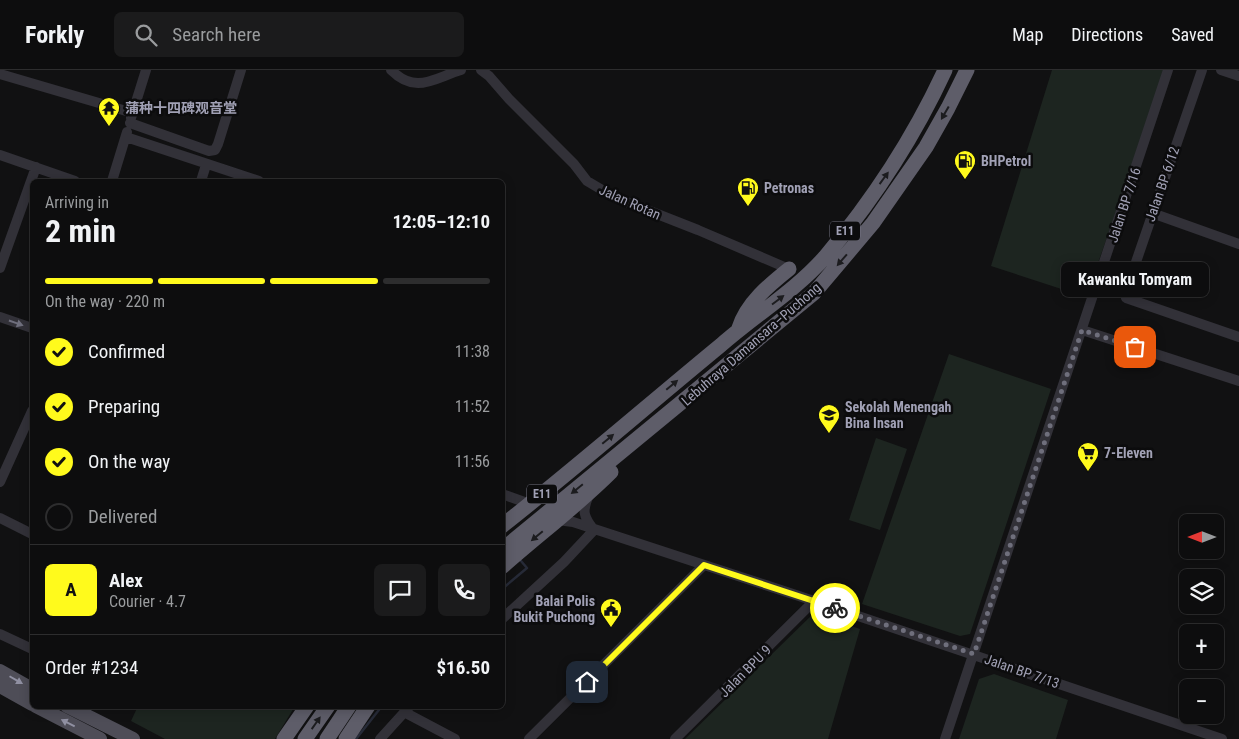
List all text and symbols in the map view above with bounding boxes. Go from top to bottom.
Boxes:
search box [114,12,464,57]
text: Forkly [25,21,84,49]
icon: search [132,21,160,49]
text: Search here [172,23,261,46]
text: Map [1012,24,1043,45]
text: Directions [1071,24,1143,45]
text: Saved [1171,24,1214,45]
temple icon: 蒲种十四碑观音堂 [97,96,121,127]
place label: 蒲种十四碑观音堂 [125,100,237,116]
one-way arrow [941,107,950,120]
street label: Jalan BP 6/12 [1142,144,1182,223]
fuel station icon: BHPetrol [953,149,977,180]
place label: BHPetrol [981,153,1031,169]
street label: Jalan BP 7/16 [1104,165,1144,245]
one-way arrow [879,171,889,185]
fuel station icon: Petronas [736,176,760,207]
place label: Petronas [764,180,814,196]
street label: Jalan Rotan [597,181,663,223]
text: Arriving in [45,193,109,212]
text: 12:05–12:10 [392,210,490,233]
text: 2 min [45,212,116,250]
road number: E11 [830,222,860,240]
one-way arrow [836,254,847,267]
callout: Kawanku Tomyam [1061,262,1209,297]
text: Kawanku Tomyam [1078,270,1192,289]
street label: Lebuhraya Damansara–Puchong [678,279,824,409]
text: On the way · 220 m [45,292,165,311]
one-way arrow [771,295,785,305]
one-way arrow [9,320,24,327]
pin [1114,326,1156,368]
icon: bag [1121,333,1149,361]
icon: check [45,338,73,366]
text: Confirmed [88,340,165,363]
text: 11:38 [455,342,490,361]
one-way arrow [666,380,679,391]
icon: check [45,393,73,421]
text: Preparing [88,395,160,418]
text: 11:52 [455,397,490,416]
place label: Sekolah Menengah Bina Insan [845,399,952,431]
school or university icon: Sekolah Menengah Bina Insan [817,403,841,434]
one-way arrow [602,434,614,445]
supermarket icon: 7-Eleven [1076,441,1100,472]
place label: 7-Eleven [1104,445,1153,461]
icon: check [45,448,73,476]
text: On the way [88,450,170,473]
text: 11:56 [455,452,490,471]
road number: E11 [527,484,557,504]
one-way arrow [570,484,583,495]
text: Delivered [88,505,157,528]
north arrow [1179,514,1224,559]
map controls [1179,514,1224,724]
one-way arrow [531,531,544,542]
button: chat [374,564,426,616]
button: phone [438,564,490,616]
text: Alex [109,569,143,592]
button: layers [1179,569,1224,614]
text: A [65,578,77,601]
courier [810,583,860,633]
text: Courier · 4.7 [109,592,186,611]
place label: Balai Polis Bukit Puchong [513,593,595,625]
icon: bike [821,594,849,622]
public building icon: Balai Polis Bukit Puchong [599,597,623,628]
button: + [1179,624,1224,669]
street label: Jalan BPU 9 [716,642,774,700]
street label: Jalan BP 7/13 [983,651,1061,691]
text: Order #1234 [45,656,138,679]
text: $16.50 [436,656,490,679]
pin [566,661,608,703]
icon: home [573,668,601,696]
one-way arrow [9,676,24,684]
button: − [1179,679,1224,724]
one-way arrow [311,716,321,729]
one-way arrow [61,719,75,727]

